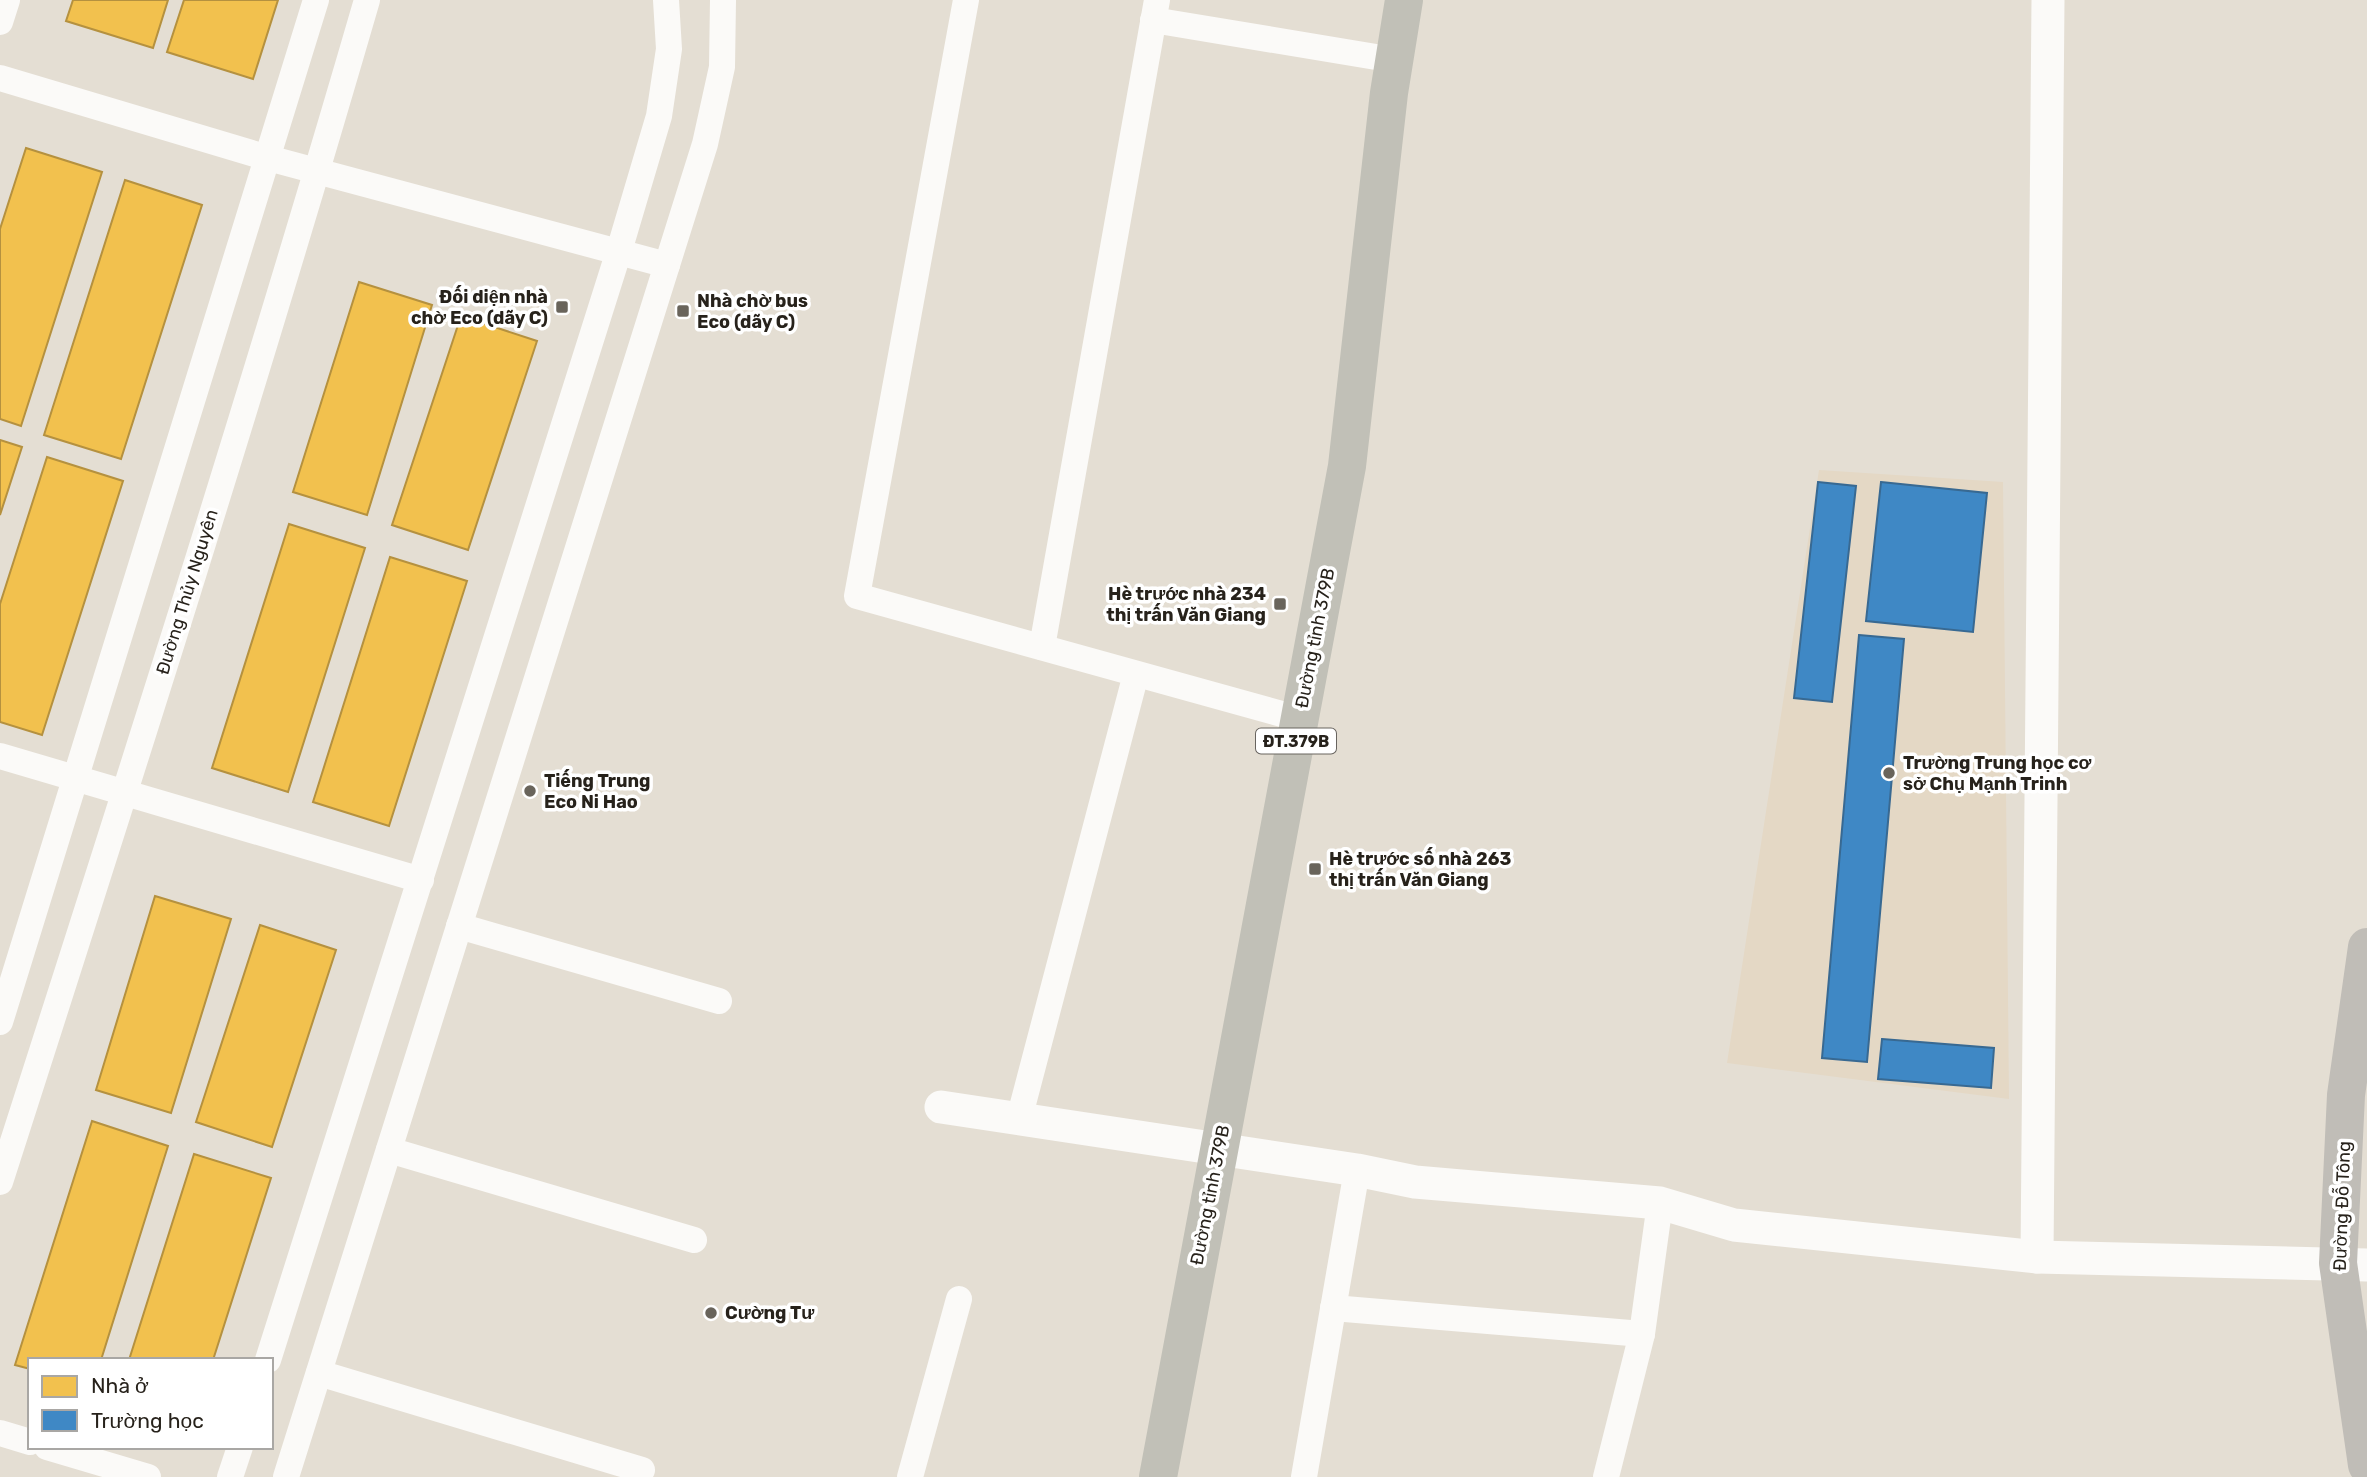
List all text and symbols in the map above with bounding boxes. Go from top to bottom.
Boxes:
place label: Đối diện nhà chờ Eco (dãy C) [411,285,548,329]
place label: Nhà chờ bus Eco (dãy C) [697,290,808,333]
marker: Đối diện nhà chờ Eco (dãy C) [554,299,570,315]
marker: Nhà chờ bus Eco (dãy C) [675,303,691,319]
street label: Đường Thủy Nguyên [151,507,223,677]
street label: Đường tỉnh 379B [1291,566,1339,710]
place label: Hè trước nhà 234 thị trấn Văn Giang [1106,583,1266,626]
marker: Hè trước nhà 234 thị trấn Văn Giang [1272,596,1288,612]
road number: ĐT.379B [1256,728,1336,754]
place label: Trường Trung học cơ sở Chụ Mạnh Trinh [1903,752,2092,795]
marker: Trường Trung học cơ sở Chụ Mạnh Trinh [1881,765,1897,781]
place label: Tiếng Trung Eco Ni Hao [544,769,651,813]
marker: Tiếng Trung Eco Ni Hao [522,783,538,799]
place label: Hè trước số nhà 263 thị trấn Văn Giang [1329,847,1511,891]
marker: Hè trước số nhà 263 thị trấn Văn Giang [1307,861,1323,877]
street label: Đường tỉnh 379B [1186,1123,1234,1267]
street label: Đường Đỗ Tông [2328,1141,2355,1271]
place label: Cường Tư [725,1302,815,1324]
marker: Cường Tư [703,1305,719,1321]
legend [28,1358,273,1449]
text: Nhà ở [91,1373,149,1398]
text: Trường học [91,1408,204,1433]

